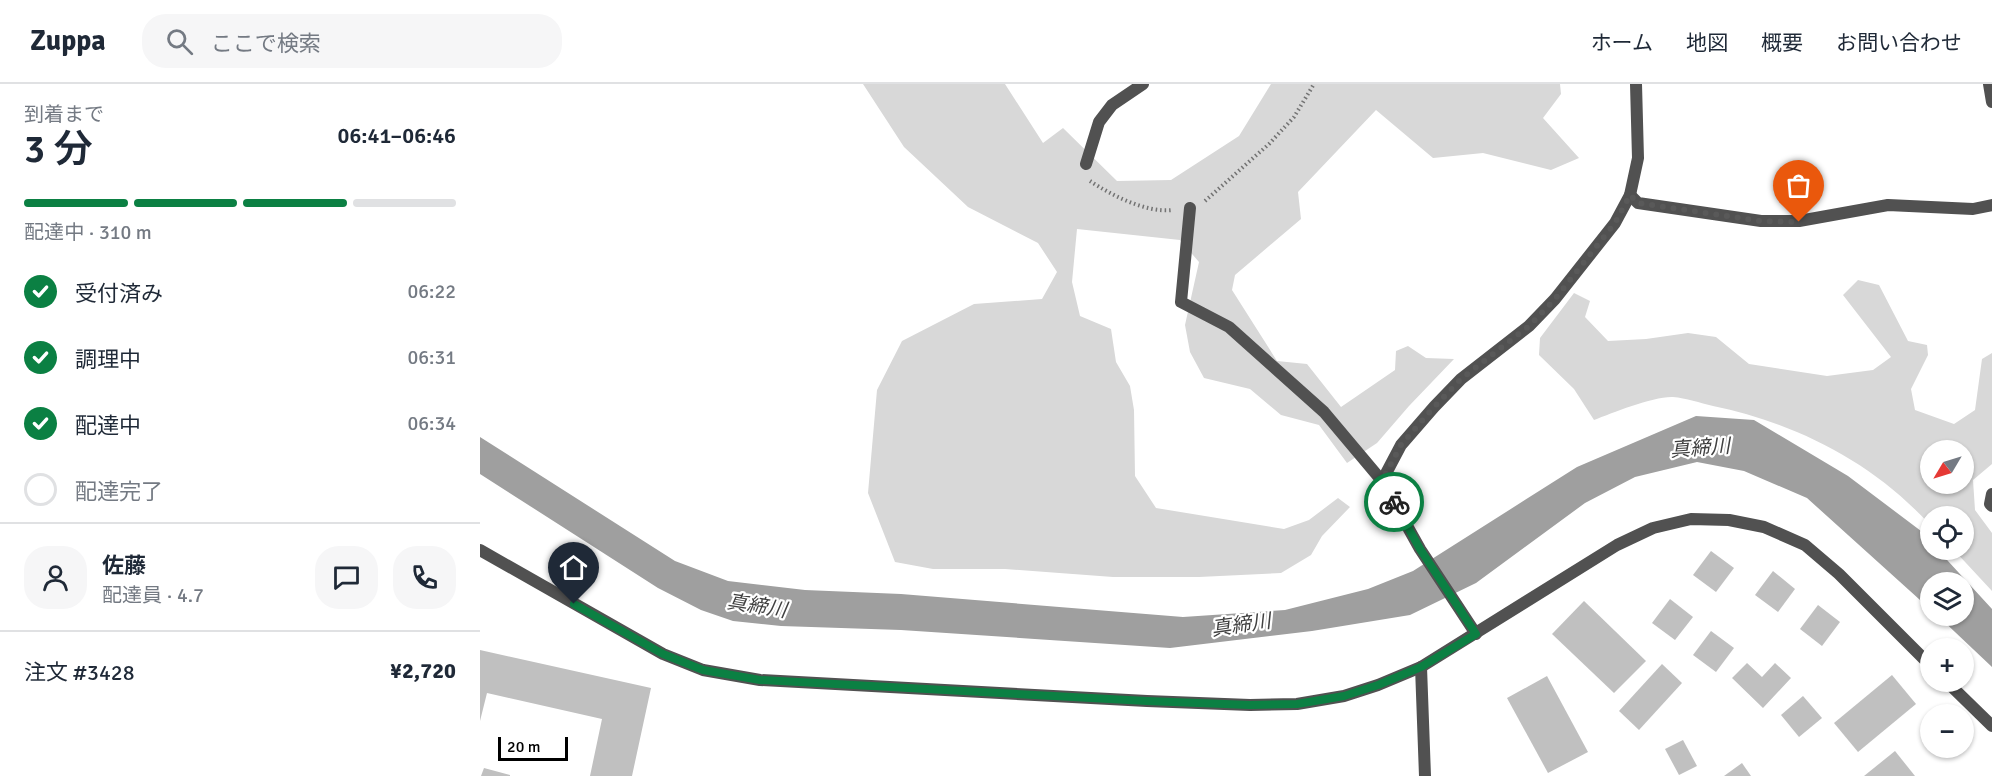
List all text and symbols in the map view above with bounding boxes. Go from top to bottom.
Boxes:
search box [142,14,562,68]
text: Zuppa [30,24,106,58]
icon: search [163,25,196,58]
text: ここで検索 [211,30,321,57]
text: ホーム [1591,30,1653,56]
text: 地図 [1686,30,1728,56]
text: 概要 [1761,30,1803,56]
text: お問い合わせ [1836,30,1962,56]
text: 到着まで [24,102,104,127]
text: 06:41–06:46 [338,122,456,149]
text: 3 分 [24,125,93,173]
pin [1773,160,1824,222]
icon: bag [1782,169,1815,202]
text: 配達中 · 310 m [24,220,152,245]
icon: check [24,275,57,308]
text: 06:22 [407,279,456,304]
text: 受付済み [75,280,163,307]
icon: check [24,341,57,374]
text: 06:31 [407,345,456,370]
text: 調理中 [75,346,141,373]
icon: check [24,407,57,440]
text: 06:34 [407,411,456,436]
text: 配達中 [75,412,141,439]
water label: 真締川 [1669,433,1733,463]
north arrow [1920,440,1974,494]
map controls [1920,440,1974,758]
courier [1364,472,1424,532]
text: 配達完了 [75,478,163,505]
icon: bike [1378,486,1411,519]
button: locate [1920,506,1974,560]
pin [548,542,599,604]
button: person [24,546,87,609]
button: chat [315,546,378,609]
button: phone [393,546,456,609]
icon: home [557,551,590,584]
text: 佐藤 [102,552,146,579]
button: layers [1920,572,1974,626]
text: 配達員 · 4.7 [102,583,204,608]
water label: 真締川 [725,589,791,623]
water label: 真締川 [1210,608,1274,642]
button: + [1920,638,1974,692]
text: ¥2,720 [390,657,456,684]
text: 注文 #3428 [24,659,135,686]
button: − [1920,704,1974,758]
scale bar [498,734,568,762]
text: 20 m [507,737,541,757]

